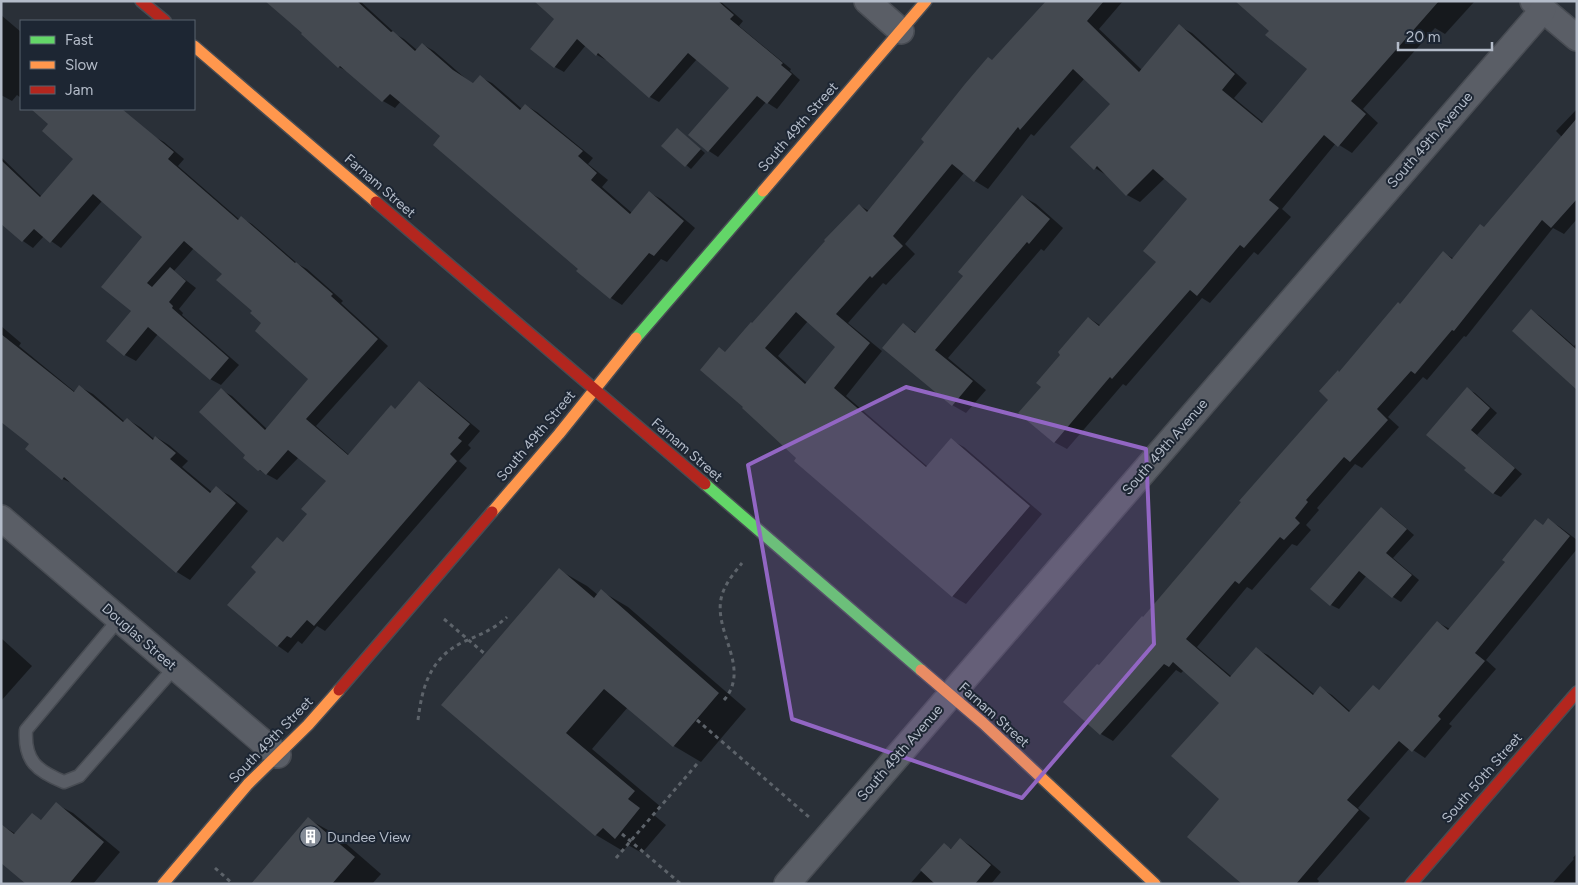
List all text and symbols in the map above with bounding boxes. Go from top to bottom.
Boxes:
legend [20,20,195,110]
scale bar [1398,20,1492,52]
text: 20 m [1406,28,1440,46]
text: Fast [65,31,94,49]
text: Slow [65,56,98,74]
street label: South 49th Street [754,79,842,175]
text: Jam [65,81,93,99]
street label: South 49th Avenue [1384,88,1477,191]
street label: Farnam Street [341,150,419,222]
street label: South 49th Street [493,387,579,485]
street label: South 49th Avenue [1119,395,1212,498]
street label: Farnam Street [648,414,726,486]
street label: Douglas Street [98,600,180,674]
street label: Farnam Street [955,679,1033,751]
street label: South 49th Street [225,693,317,787]
street label: South 49th Avenue [854,701,947,804]
street label: South 50th Street [1438,729,1526,827]
building icon: Dundee View [299,825,323,849]
place label: Dundee View [327,829,411,846]

